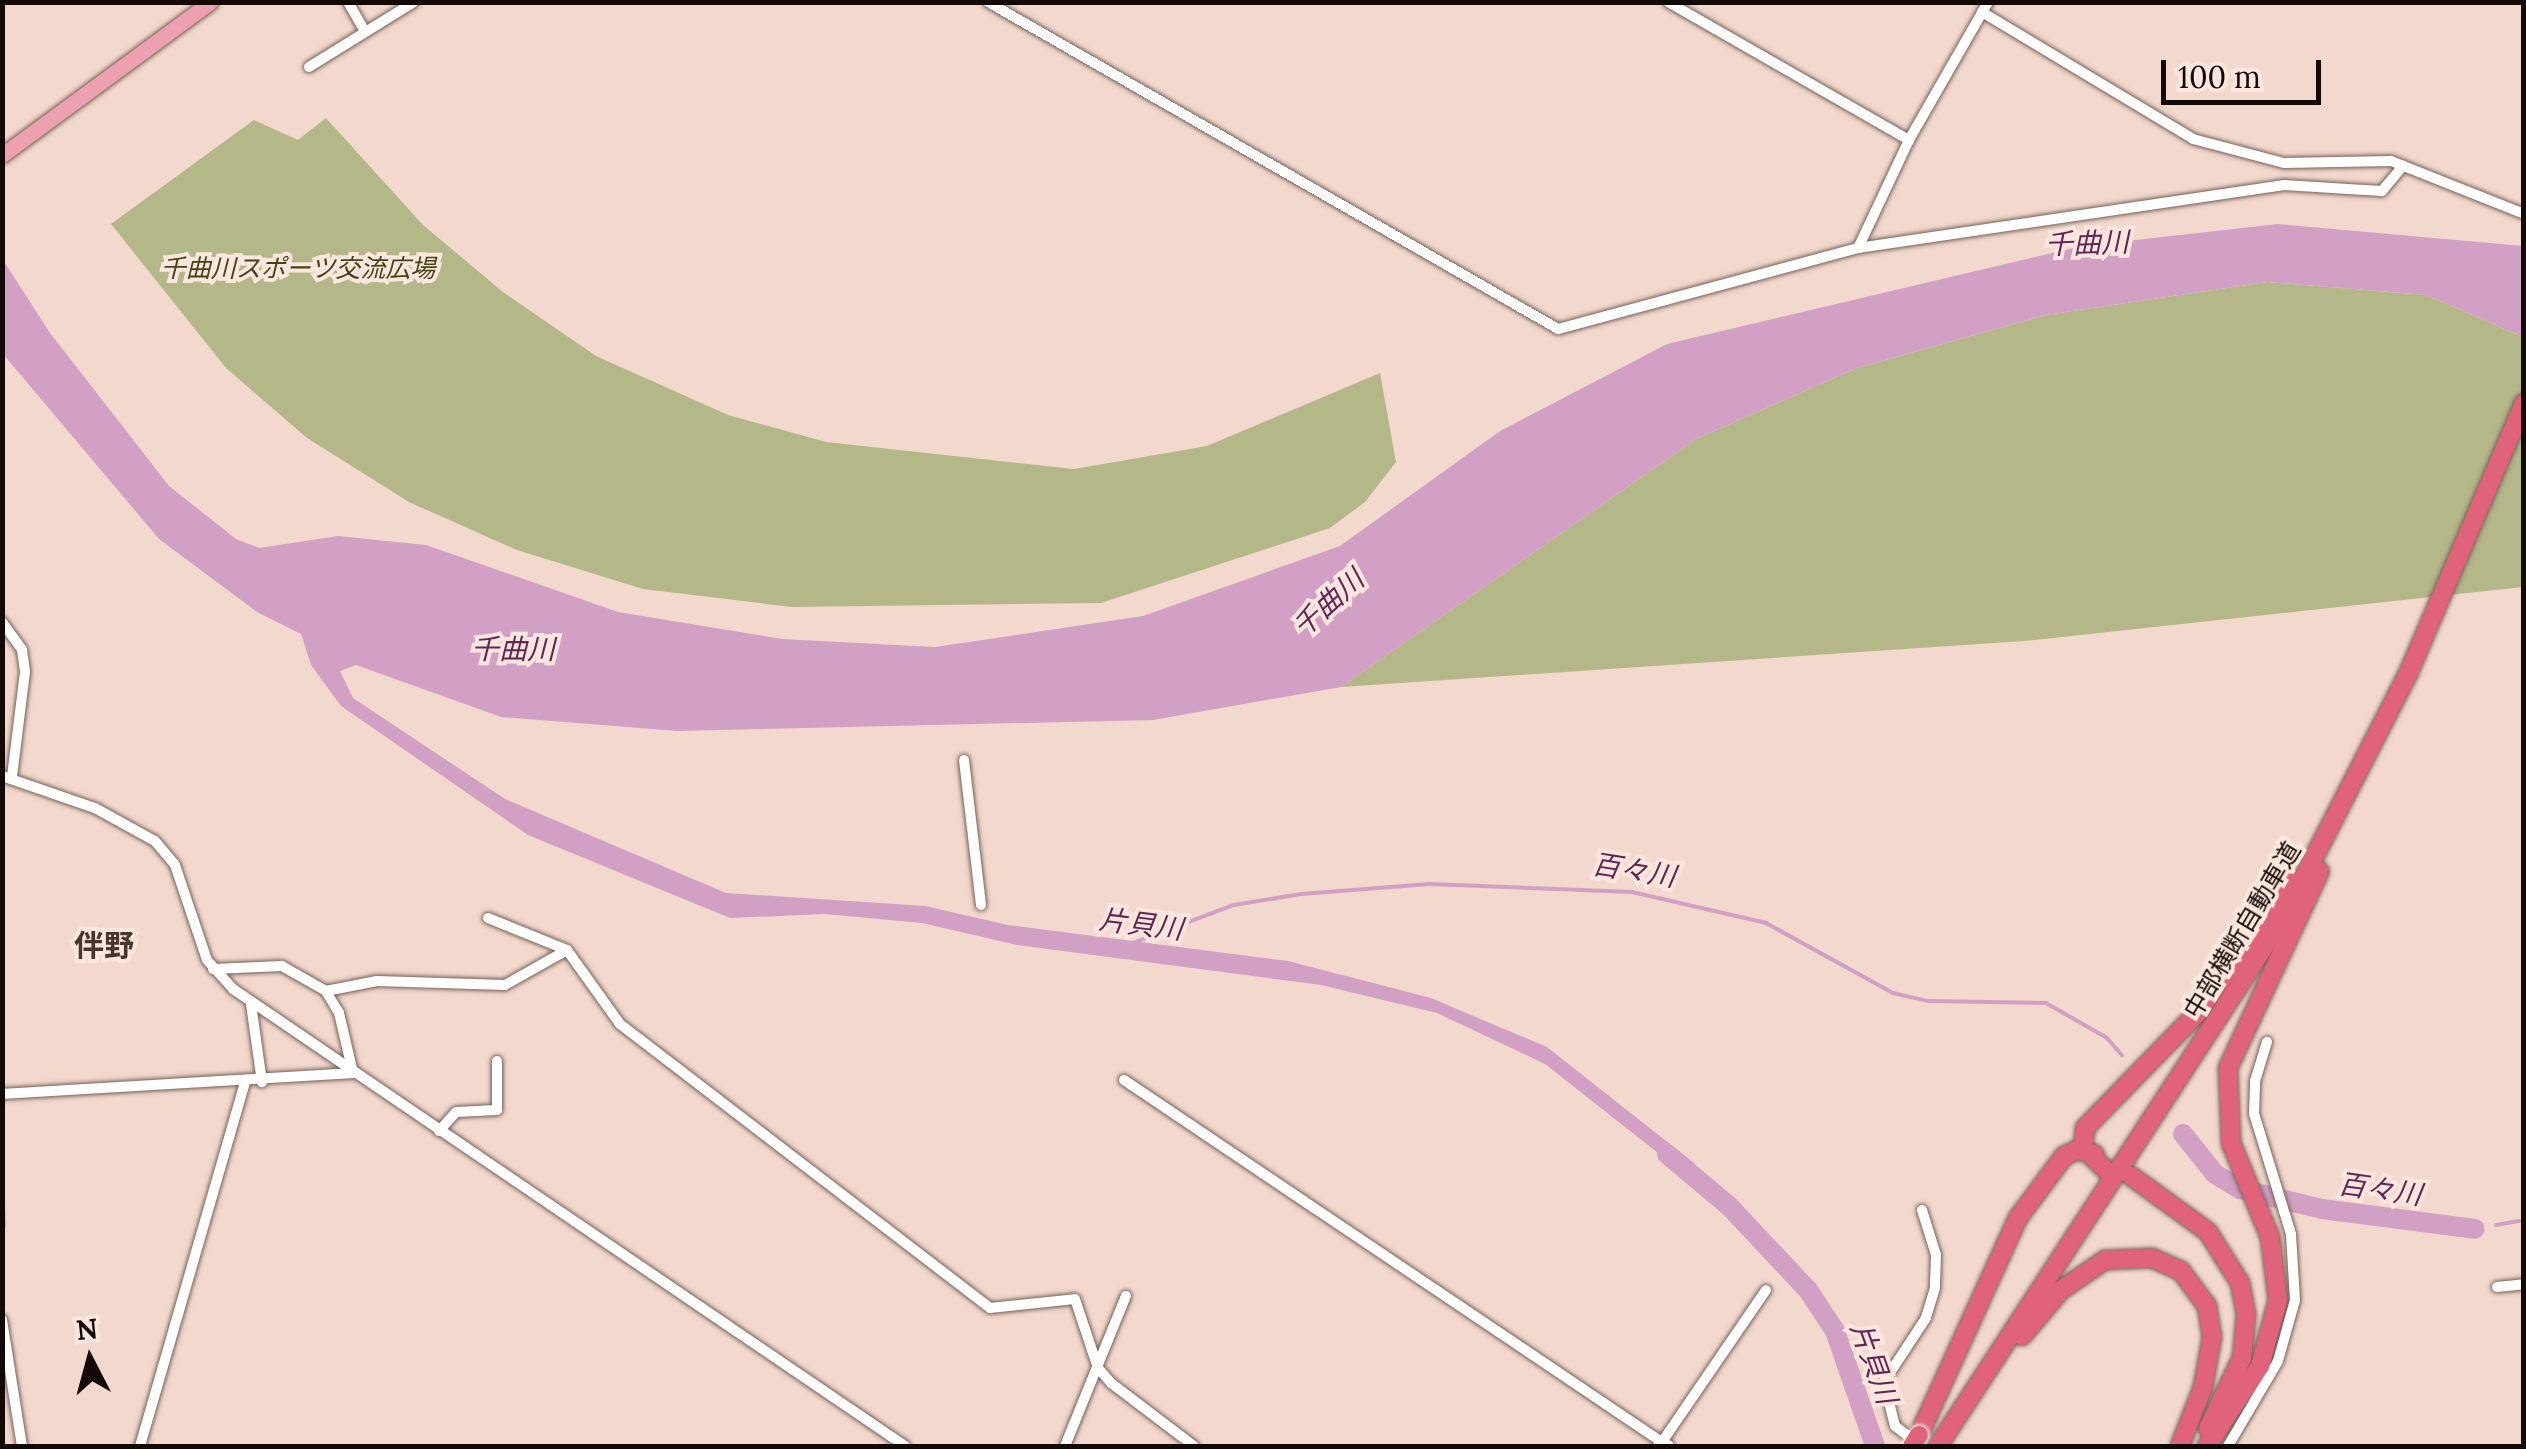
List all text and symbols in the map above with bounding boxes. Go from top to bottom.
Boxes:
scale bar [2166,40,2326,102]
text: 100 m [2178,58,2261,96]
water label: 千曲川 [2044,225,2130,261]
park label: 千曲川スポーツ交流広場 [161,253,435,283]
water label: 千曲川 [1286,562,1370,644]
water label: 千曲川 [471,632,555,666]
street label: 中部横断自動車道 [2178,837,2306,1023]
water label: 百々川 [1590,847,1678,893]
water label: 片貝川 [1097,902,1185,946]
district label: 伴野 [74,927,134,963]
water label: 百々川 [2336,1167,2424,1211]
north arrow [40,1309,140,1409]
text: N [74,1310,100,1348]
water label: 片貝川 [1844,1318,1904,1408]

